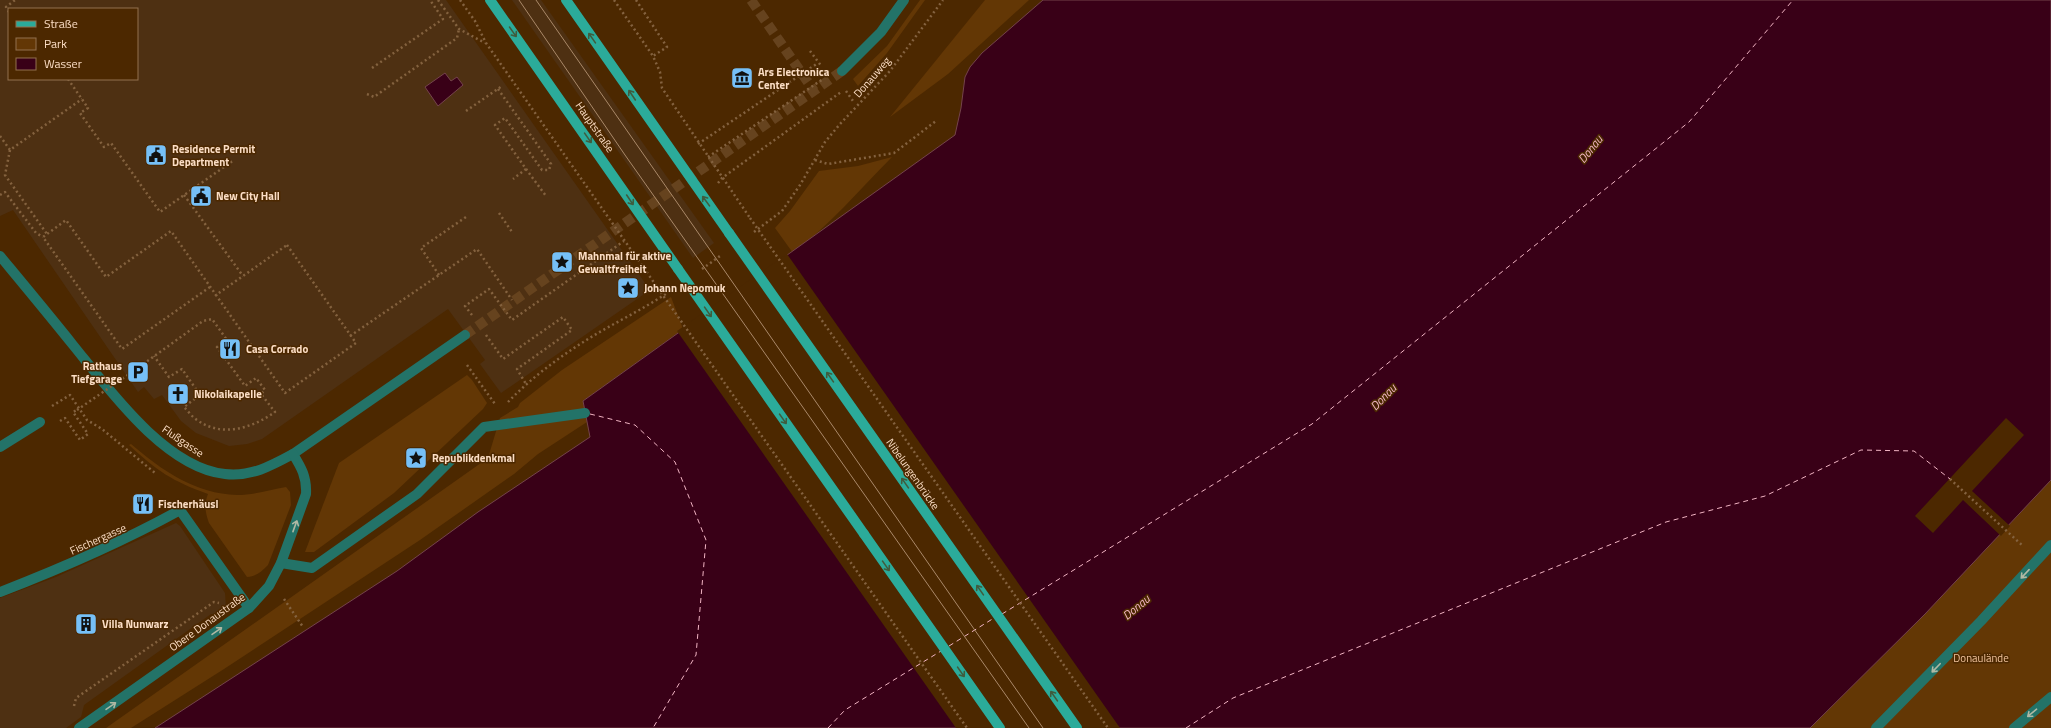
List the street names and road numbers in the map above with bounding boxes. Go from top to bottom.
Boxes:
street label: Donauweg [850,53,895,101]
street label: Hauptstraße [572,98,619,156]
street label: Flußgasse [159,421,207,461]
street label: Nibelungenbrücke [882,435,944,513]
street label: Fischergasse [67,519,129,559]
street label: Obere Donaustraße [166,589,249,655]

